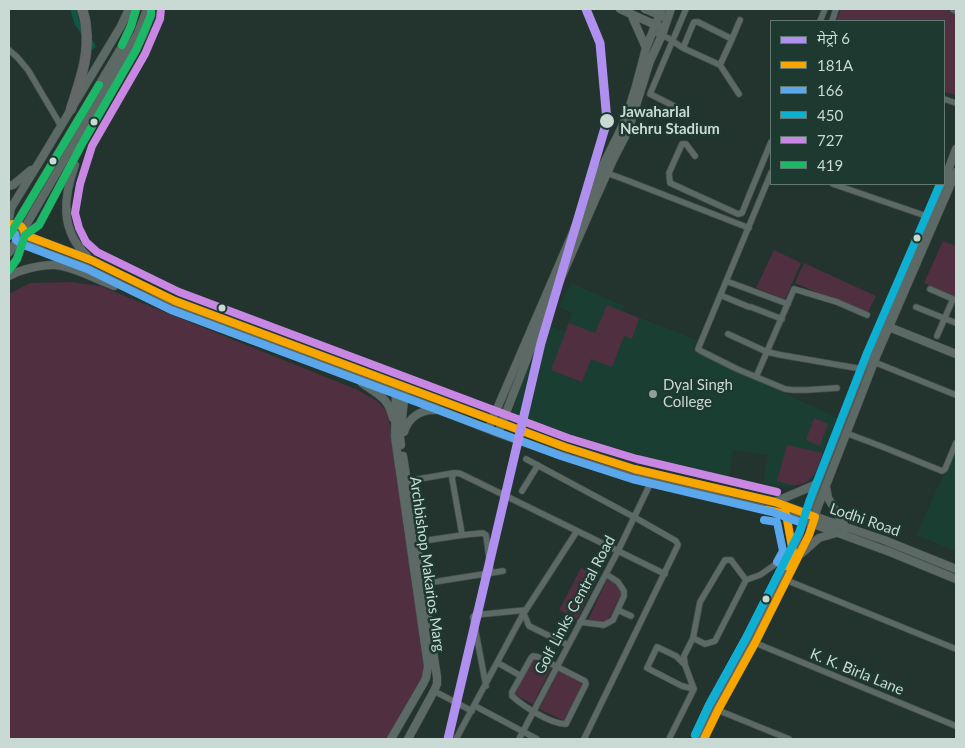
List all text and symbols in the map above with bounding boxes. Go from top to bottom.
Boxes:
legend [770,20,945,185]
text: मेट्रो 6 [817,29,850,47]
text: 181A [817,56,853,74]
text: 166 [817,81,843,99]
place label: Jawaharlal Nehru Stadium [620,103,720,138]
text: 450 [817,106,843,124]
marker: Jawaharlal Nehru Stadium [598,112,616,130]
unlabelled marker [89,117,99,127]
text: 727 [817,131,843,149]
unlabelled marker [48,156,58,166]
text: 419 [817,156,843,174]
unlabelled marker [912,233,922,243]
unlabelled marker [217,303,227,313]
place label: Dyal Singh College [663,376,733,411]
marker: Dyal Singh College [647,388,659,400]
street label: Archbishop Makarios Marg [406,475,448,653]
street label: Lodhi Road [827,500,903,540]
street label: Golf Links Central Road [531,533,619,677]
unlabelled marker [761,594,771,604]
street label: K. K. Birla Lane [807,645,907,699]

